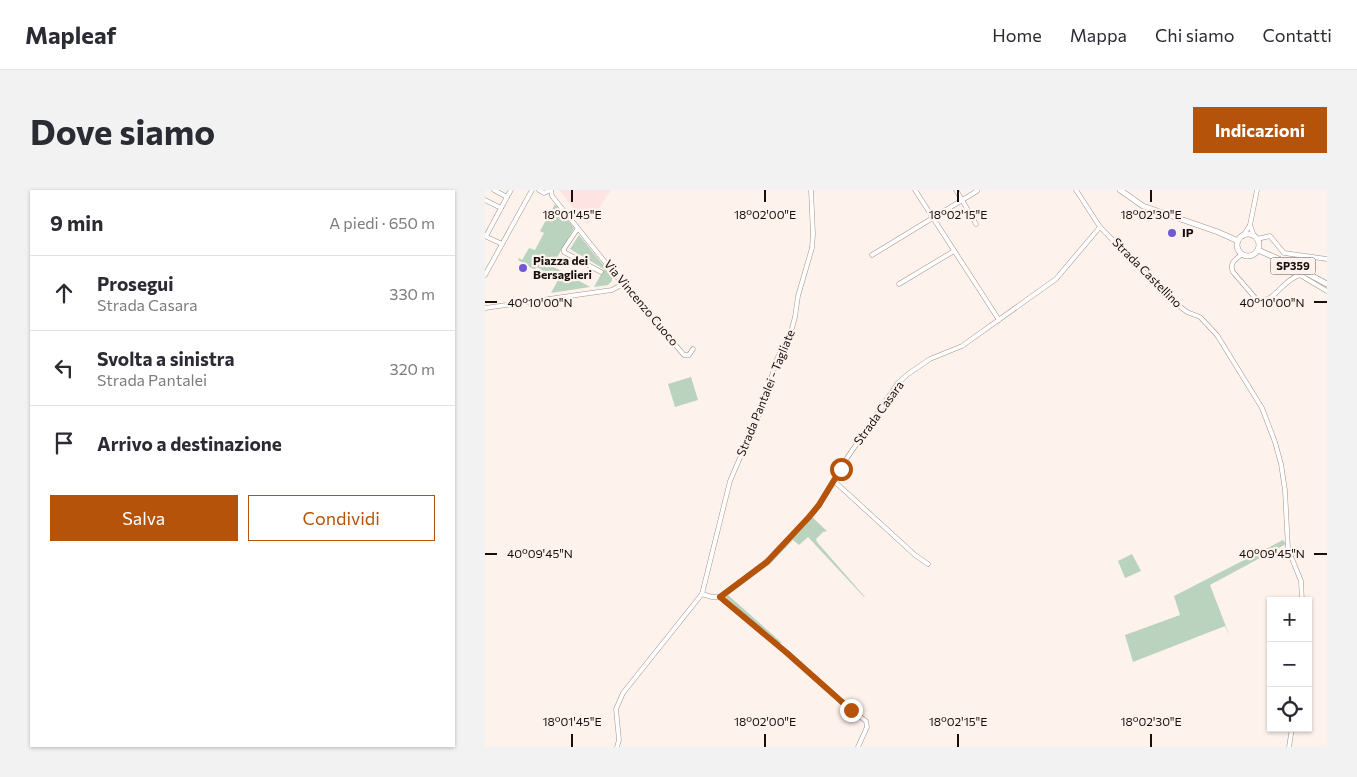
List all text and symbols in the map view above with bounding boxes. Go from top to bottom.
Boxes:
text: Mapleaf [25,20,116,49]
text: Home [992,24,1042,46]
text: Mappa [1070,24,1127,46]
text: Chi siamo [1155,24,1234,46]
text: Contatti [1262,24,1332,46]
button: Indicazioni [1193,107,1327,153]
text: Dove siamo [30,109,215,152]
text: 18°01'45"E [542,207,602,221]
text: 18°02'00"E [734,207,796,221]
text: 18°02'15"E [929,207,987,221]
text: 18°02'30"E [1120,207,1182,221]
text: 9 min [50,210,103,235]
text: A piedi · 650 m [329,213,435,232]
place label: IP [1182,225,1194,239]
marker: IP [1166,227,1178,239]
street label: Strada Castellino [1110,235,1185,310]
place label: Piazza dei Bersaglieri [533,253,592,281]
street label: Via Vincenzo Cuoco [602,257,682,348]
road number: SP359 [1271,258,1315,274]
marker: Piazza dei Bersaglieri [517,262,529,274]
text: Prosegui [97,272,174,295]
icon: ahead [50,279,78,307]
text: 330 m [389,284,435,303]
text: Strada Casara [97,295,198,314]
text: 40°10'00"N [507,295,573,309]
text: 40°10'00"N [1239,295,1305,309]
street label: Strada Pantalei - Tagliate [733,327,797,458]
text: Svolta a sinistra [97,347,235,370]
icon: left [50,354,78,382]
text: 320 m [390,359,435,378]
text: Strada Pantalei [97,370,207,389]
street label: Strada Casara [850,378,906,447]
icon: arrive [50,429,78,457]
text: Arrivo a destinazione [97,432,282,455]
route start [830,458,853,481]
button: Salva [50,495,238,541]
button: Condividi [248,495,435,541]
text: 40°09'45"N [507,546,573,560]
text: 40°09'45"N [1239,546,1305,560]
map controls [1267,597,1312,732]
button: + [1267,597,1312,642]
button: − [1267,642,1312,687]
button: locate [1267,687,1312,732]
route end [840,699,863,722]
text: 18°01'45"E [542,714,602,728]
text: 18°02'00"E [734,714,796,728]
text: 18°02'15"E [929,714,987,728]
text: 18°02'30"E [1120,714,1182,728]

